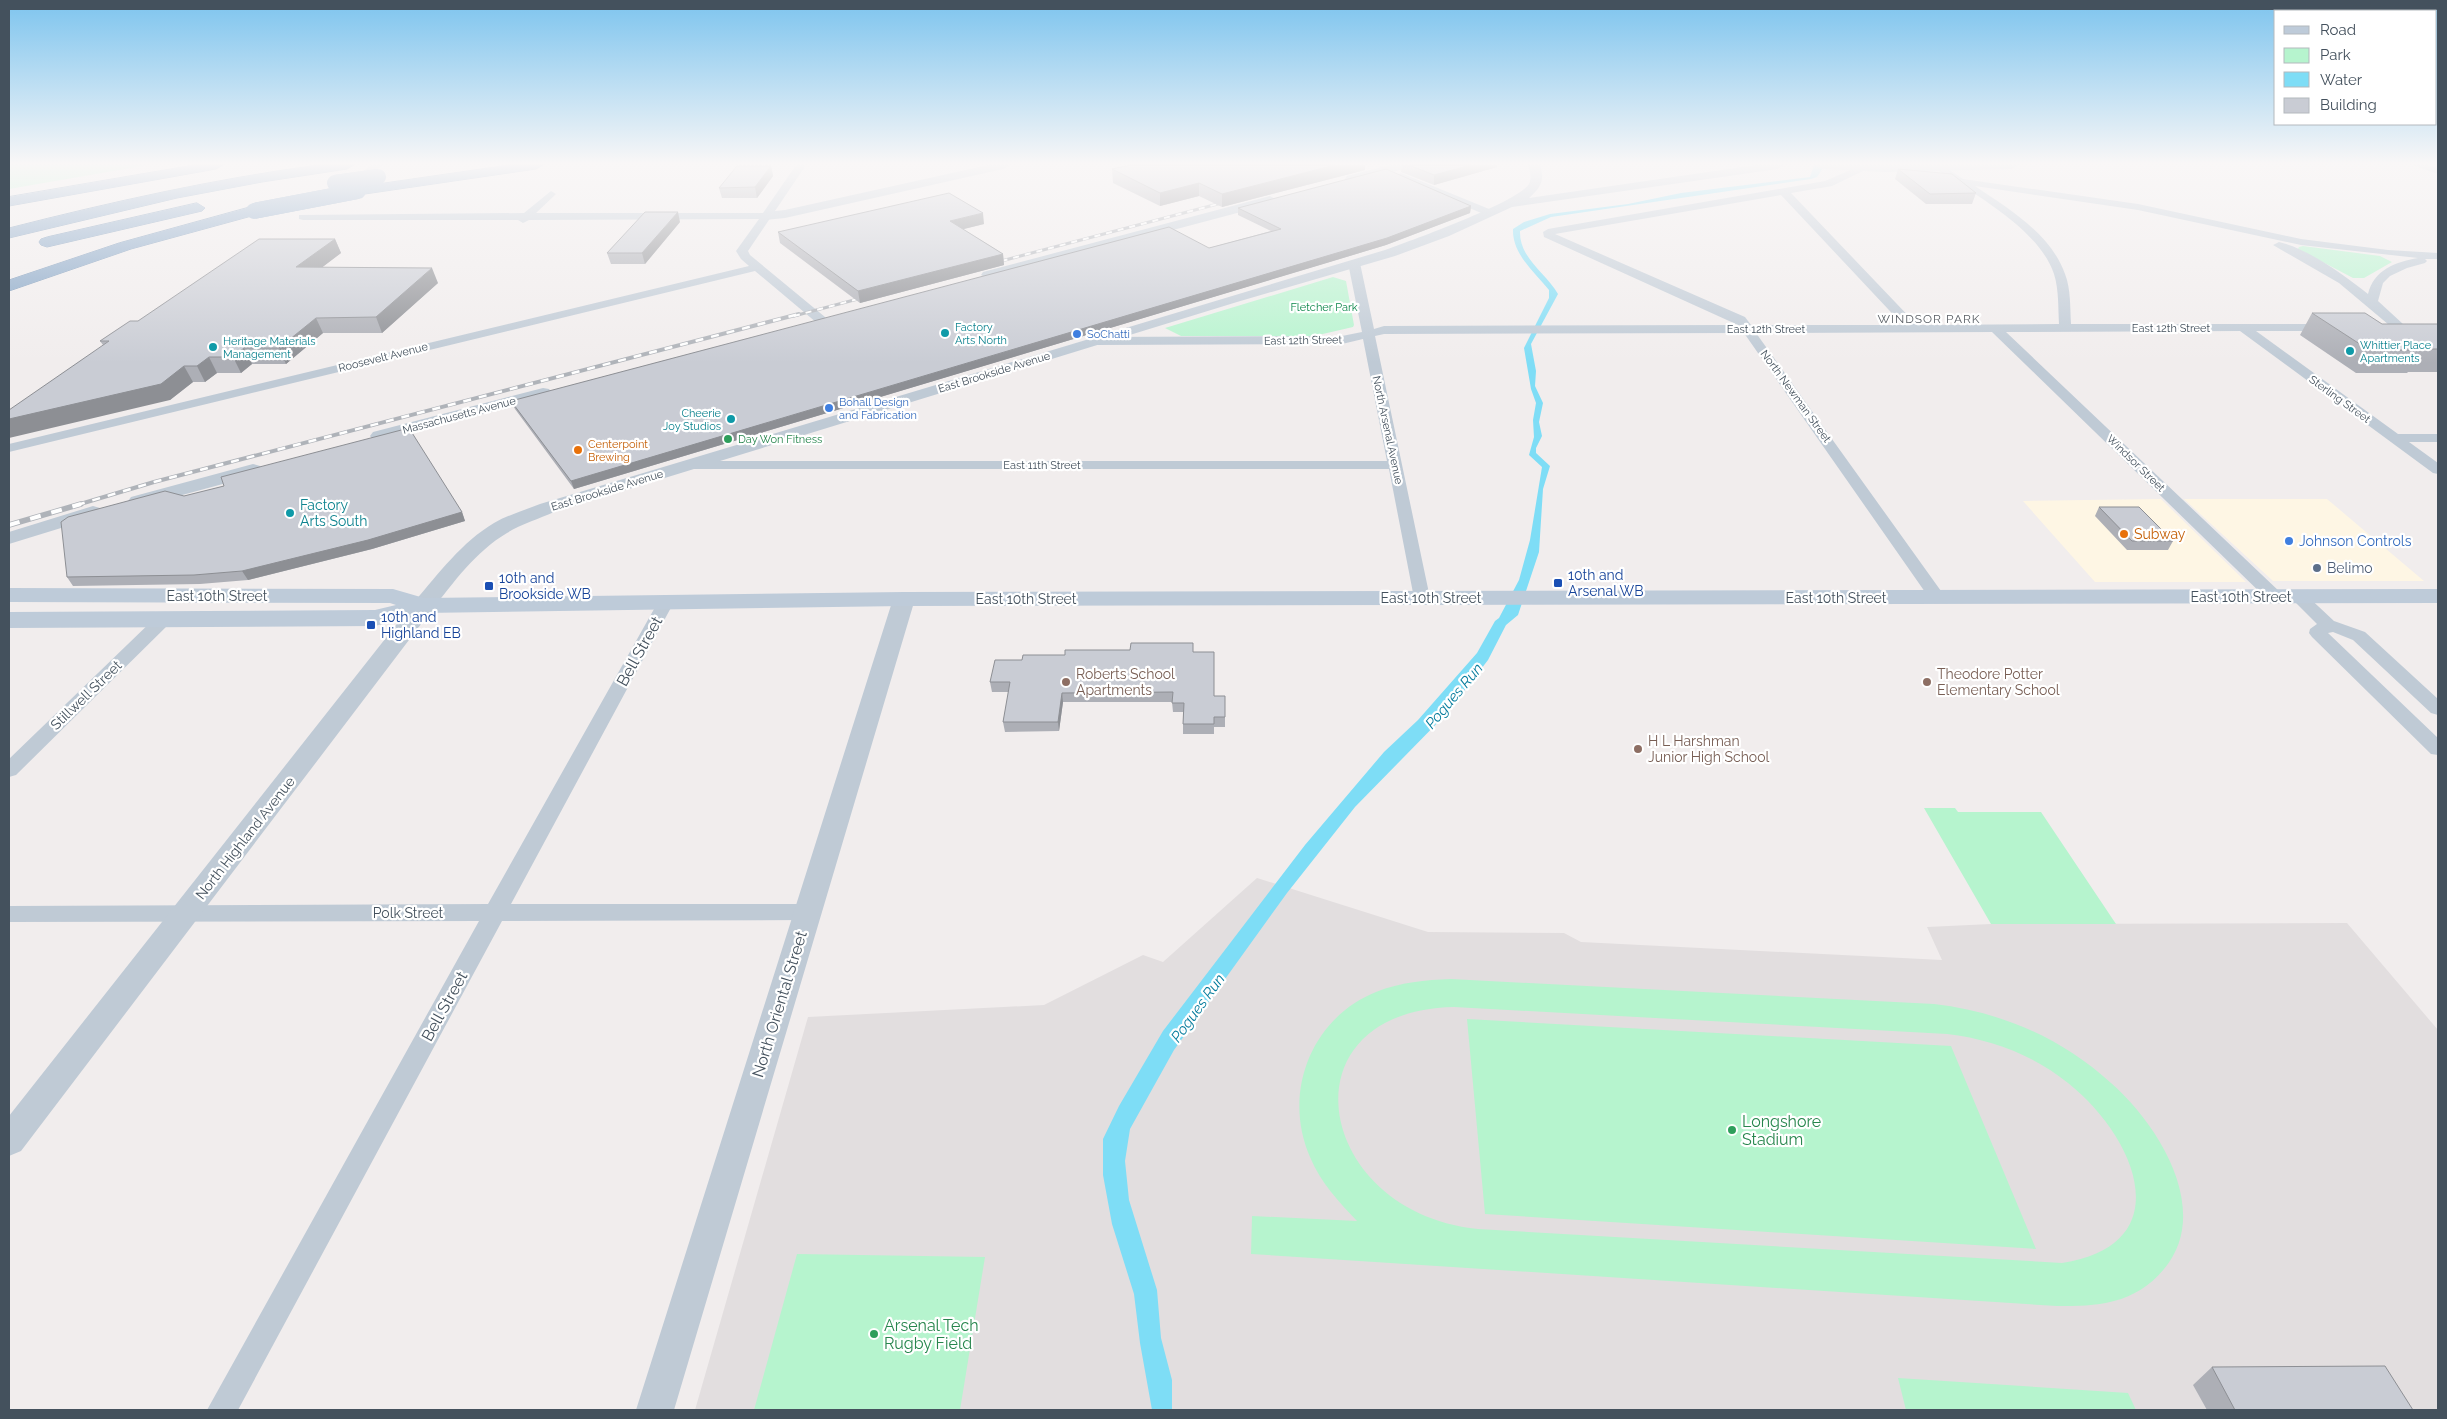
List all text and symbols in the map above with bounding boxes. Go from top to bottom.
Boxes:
legend [2274,10,2437,125]
text: Road [2320,21,2356,39]
text: Park [2320,46,2351,64]
text: Water [2320,71,2363,89]
text: Building [2320,96,2377,114]
park label: Fletcher Park [1290,301,1358,314]
district label: WINDSOR PARK [1877,312,1981,326]
place label: Factory Arts North [955,321,1007,347]
street label: East 12th Street [2132,322,2210,335]
street label: East 12th Street [1727,323,1805,336]
marker: Factory Arts North [939,327,951,339]
marker: SoChatti [1071,328,1083,340]
place label: SoChatti [1087,328,1130,341]
street label: East 12th Street [1264,333,1343,348]
place label: Heritage Materials Management [223,335,316,361]
place label: Whittier Place Apartments [2360,339,2432,365]
street label: Roosevelt Avenue [337,340,430,375]
marker: Heritage Materials Management [207,341,219,353]
marker: Whittier Place Apartments [2344,345,2356,357]
street label: North Newman Street [1758,348,1834,445]
street label: East Brookside Avenue [937,349,1052,396]
street label: Sterling Street [2307,373,2373,426]
street label: North Arsenal Avenue [1370,375,1405,486]
street label: Massachusetts Avenue [401,394,518,437]
place label: Bohall Design and Fabrication [839,396,917,422]
marker: Bohall Design and Fabrication [823,402,835,414]
place label: Cheerie Joy Studios [663,407,722,433]
marker: Cheerie Joy Studios [725,413,737,425]
street label: Windsor Street [2104,432,2168,495]
marker: Day Won Fitness [722,433,734,445]
place label: Day Won Fitness [738,433,822,446]
place label: Centerpoint Brewing [588,438,648,464]
marker: Centerpoint Brewing [572,444,584,456]
street label: East 11th Street [1003,459,1081,472]
street label: East Brookside Avenue [550,467,665,514]
place label: Factory Arts South [300,497,367,529]
marker: Factory Arts South [284,507,296,519]
place label: Subway [2134,526,2186,542]
marker: Subway [2118,528,2130,540]
place label: Johnson Controls [2299,533,2412,549]
marker: Johnson Controls [2283,535,2295,547]
place label: Belimo [2327,560,2373,576]
marker: Belimo [2311,562,2323,574]
place label: 10th and Arsenal WB [1568,567,1644,599]
place label: 10th and Brookside WB [499,570,591,602]
marker: 10th and Arsenal WB [1552,577,1564,589]
marker: 10th and Brookside WB [483,580,495,592]
street label: East 10th Street [167,588,268,604]
street label: East 10th Street [2191,589,2292,605]
street label: East 10th Street [1381,590,1482,606]
street label: East 10th Street [1786,590,1887,606]
street label: East 10th Street [976,591,1077,607]
place label: 10th and Highland EB [381,609,461,641]
street label: Bell Street [613,613,667,689]
marker: 10th and Highland EB [365,619,377,631]
street label: Stillwell Street [47,657,125,733]
water label: Pogues Run [1421,660,1487,732]
place label: Roberts School Apartments [1076,666,1175,698]
place label: Theodore Potter Elementary School [1937,666,2060,698]
marker: Roberts School Apartments [1060,676,1072,688]
marker: Theodore Potter Elementary School [1921,676,1933,688]
place label: H L Harshman Junior High School [1648,733,1769,765]
marker: H L Harshman Junior High School [1632,743,1644,755]
street label: North Highland Avenue [192,774,298,902]
street label: Polk Street [373,905,444,921]
street label: North Oriental Street [748,928,811,1080]
street label: Bell Street [418,968,472,1044]
water label: Pogues Run [1167,970,1229,1046]
place label: Longshore Stadium [1742,1112,1821,1149]
marker: Longshore Stadium [1726,1124,1738,1136]
place label: Arsenal Tech Rugby Field [884,1316,979,1353]
marker: Arsenal Tech Rugby Field [868,1328,880,1340]

